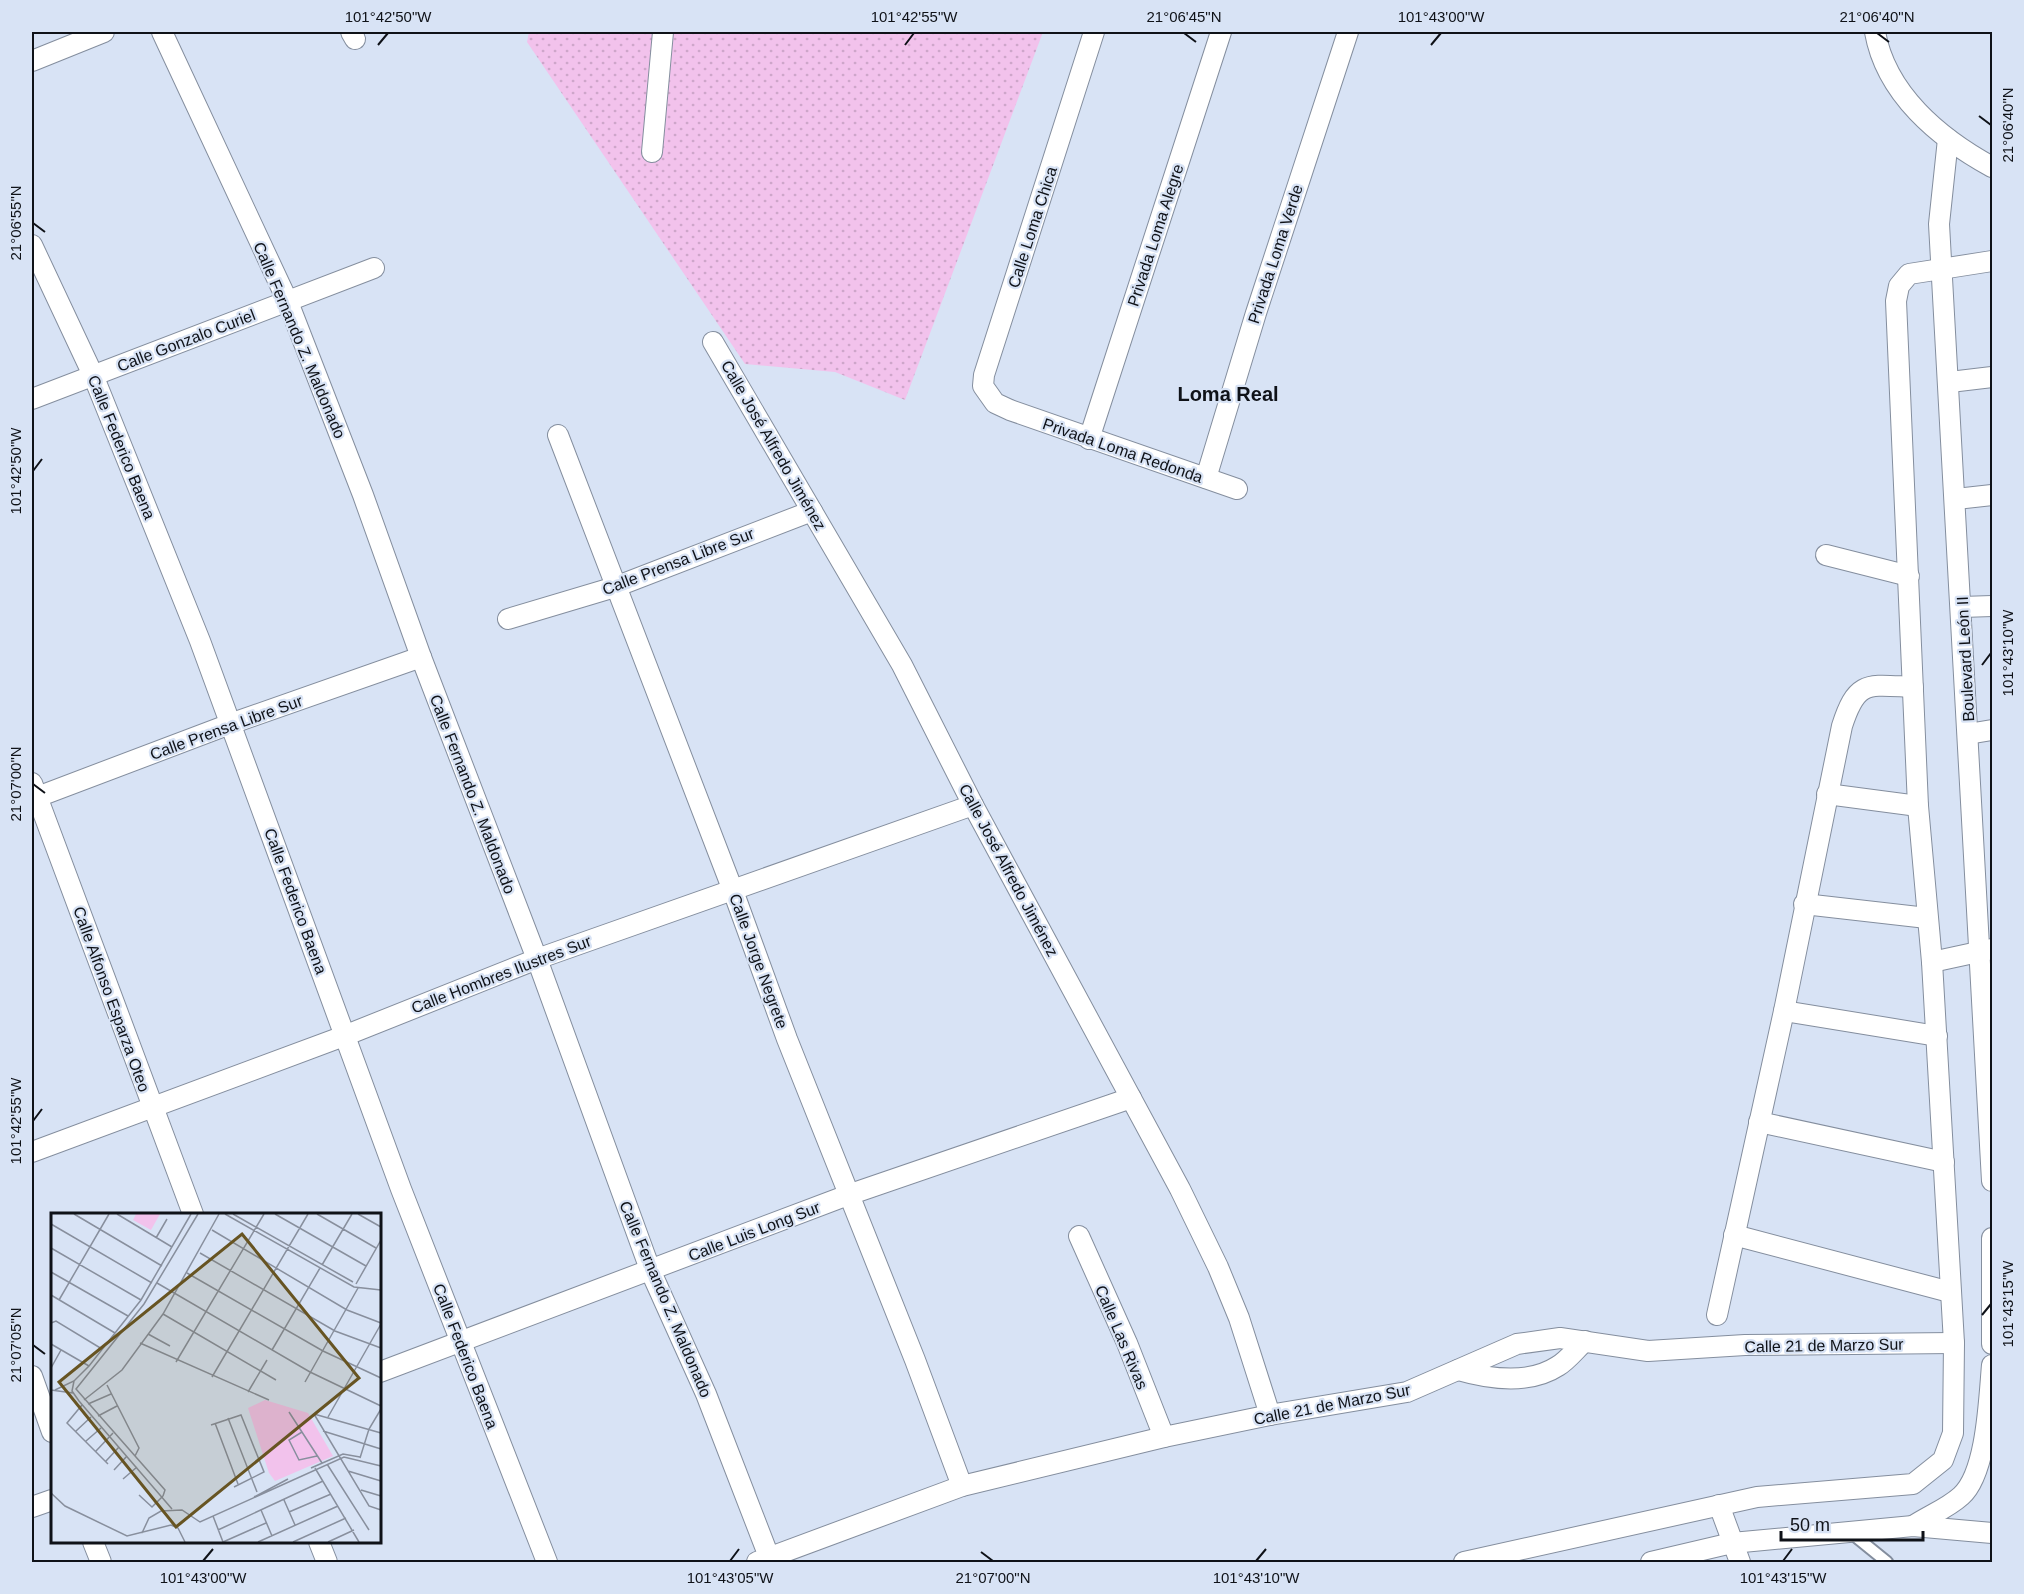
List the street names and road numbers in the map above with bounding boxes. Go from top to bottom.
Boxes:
street label: Privada Loma Alegre [1124,162,1187,308]
street label: Calle Loma Chica [1005,164,1060,290]
street label: Privada Loma Verde [1245,182,1306,326]
street label: Calle Fernando Z. Maldonado [250,239,349,441]
street label: Calle Gonzalo Curiel [115,306,258,375]
street label: Calle José Alfredo Jiménez [718,357,829,533]
street label: Calle Federico Baena [85,373,158,522]
street label: Privada Loma Redonda [1041,415,1205,486]
street label: Calle Prensa Libre Sur [600,524,757,598]
street label: Boulevard León II [1954,596,1977,722]
street label: Calle Prensa Libre Sur [148,692,305,763]
street label: Calle Fernando Z. Maldonado [427,692,518,896]
street label: Calle José Alfredo Jiménez [956,781,1061,959]
street label: Calle Federico Baena [261,826,330,976]
street label: Calle Jorge Negrete [726,891,791,1031]
street label: Calle Alfonso Esparza Oteo [70,904,153,1094]
street label: Calle Hombres Ilustres Sur [409,932,594,1017]
street label: Calle Fernando Z. Maldonado [616,1198,715,1400]
street label: Calle Luis Long Sur [686,1198,823,1264]
street label: Calle Federico Baena [430,1281,501,1431]
street label: Calle Las Rivas [1092,1283,1151,1392]
street label: Calle 21 de Marzo Sur [1744,1336,1904,1355]
street label: Calle 21 de Marzo Sur [1252,1381,1413,1428]

